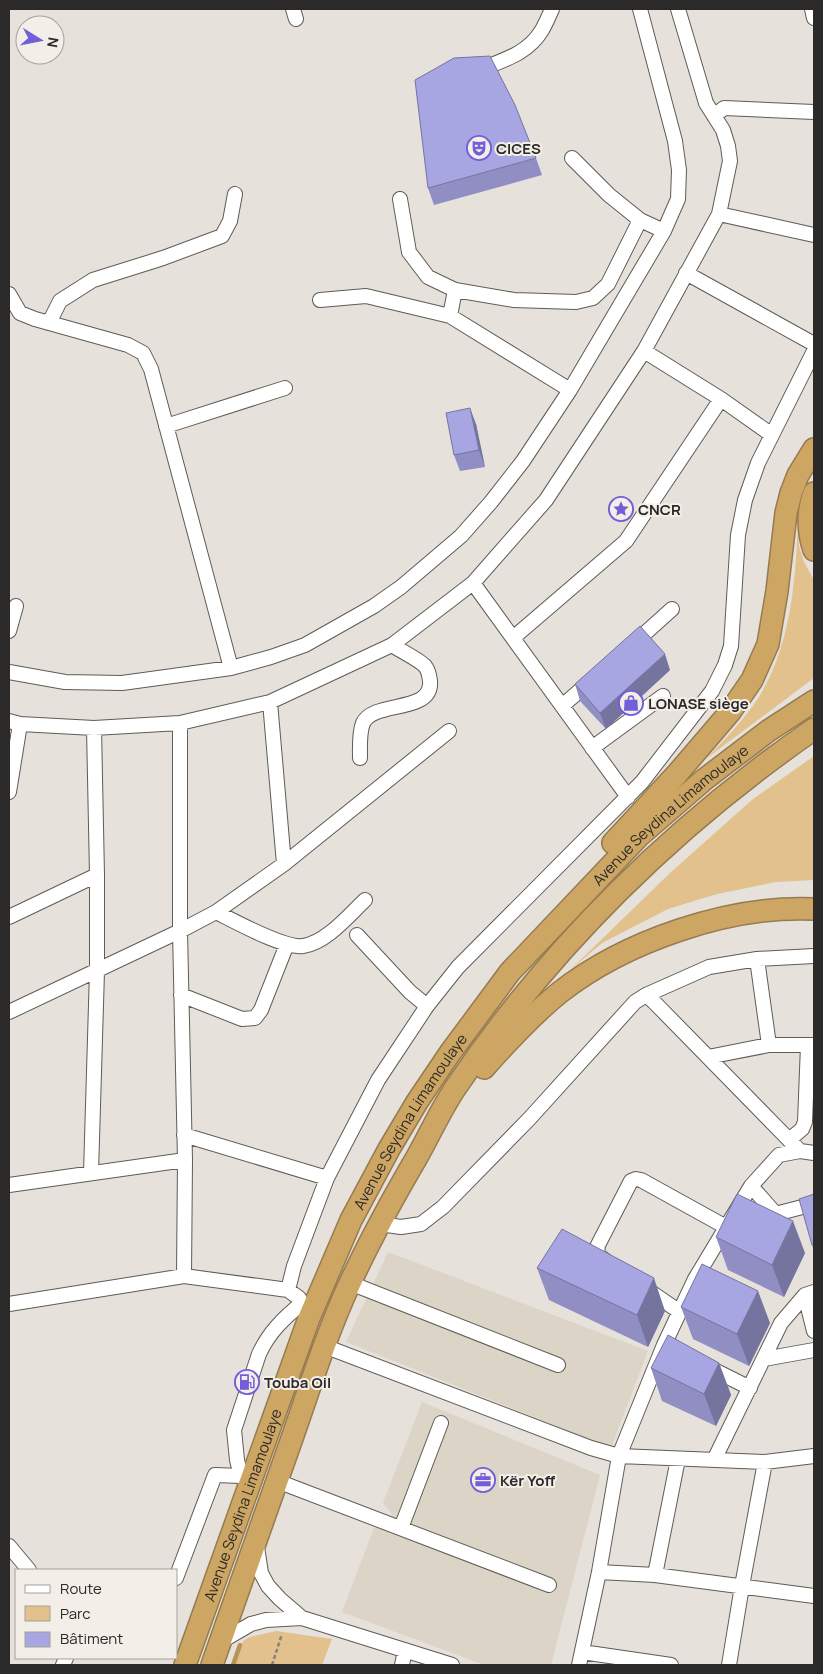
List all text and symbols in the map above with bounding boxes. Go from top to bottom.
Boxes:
north arrow [15,15,65,65]
text: N [43,36,64,49]
theatre icon: CICES [466,135,492,161]
place label: CICES [496,138,541,159]
place icon: CNCR [608,496,634,522]
place label: CNCR [638,499,681,520]
shop icon: LONASE siège [618,690,644,716]
place label: LONASE siège [648,693,749,714]
street label: Avenue Seydina Limamoulaye [587,739,753,890]
street label: Avenue Seydina Limamoulaye [348,1029,472,1213]
fuel station icon: Touba Oil [234,1369,260,1395]
place label: Touba Oil [264,1372,331,1393]
street label: Avenue Seydina Limamoulaye [198,1406,286,1604]
office icon: Kër Yoff [470,1467,496,1493]
place label: Kër Yoff [500,1470,556,1491]
legend [15,1569,178,1659]
text: Route [60,1578,102,1599]
text: Parc [60,1603,91,1624]
text: Bâtiment [60,1628,123,1649]

